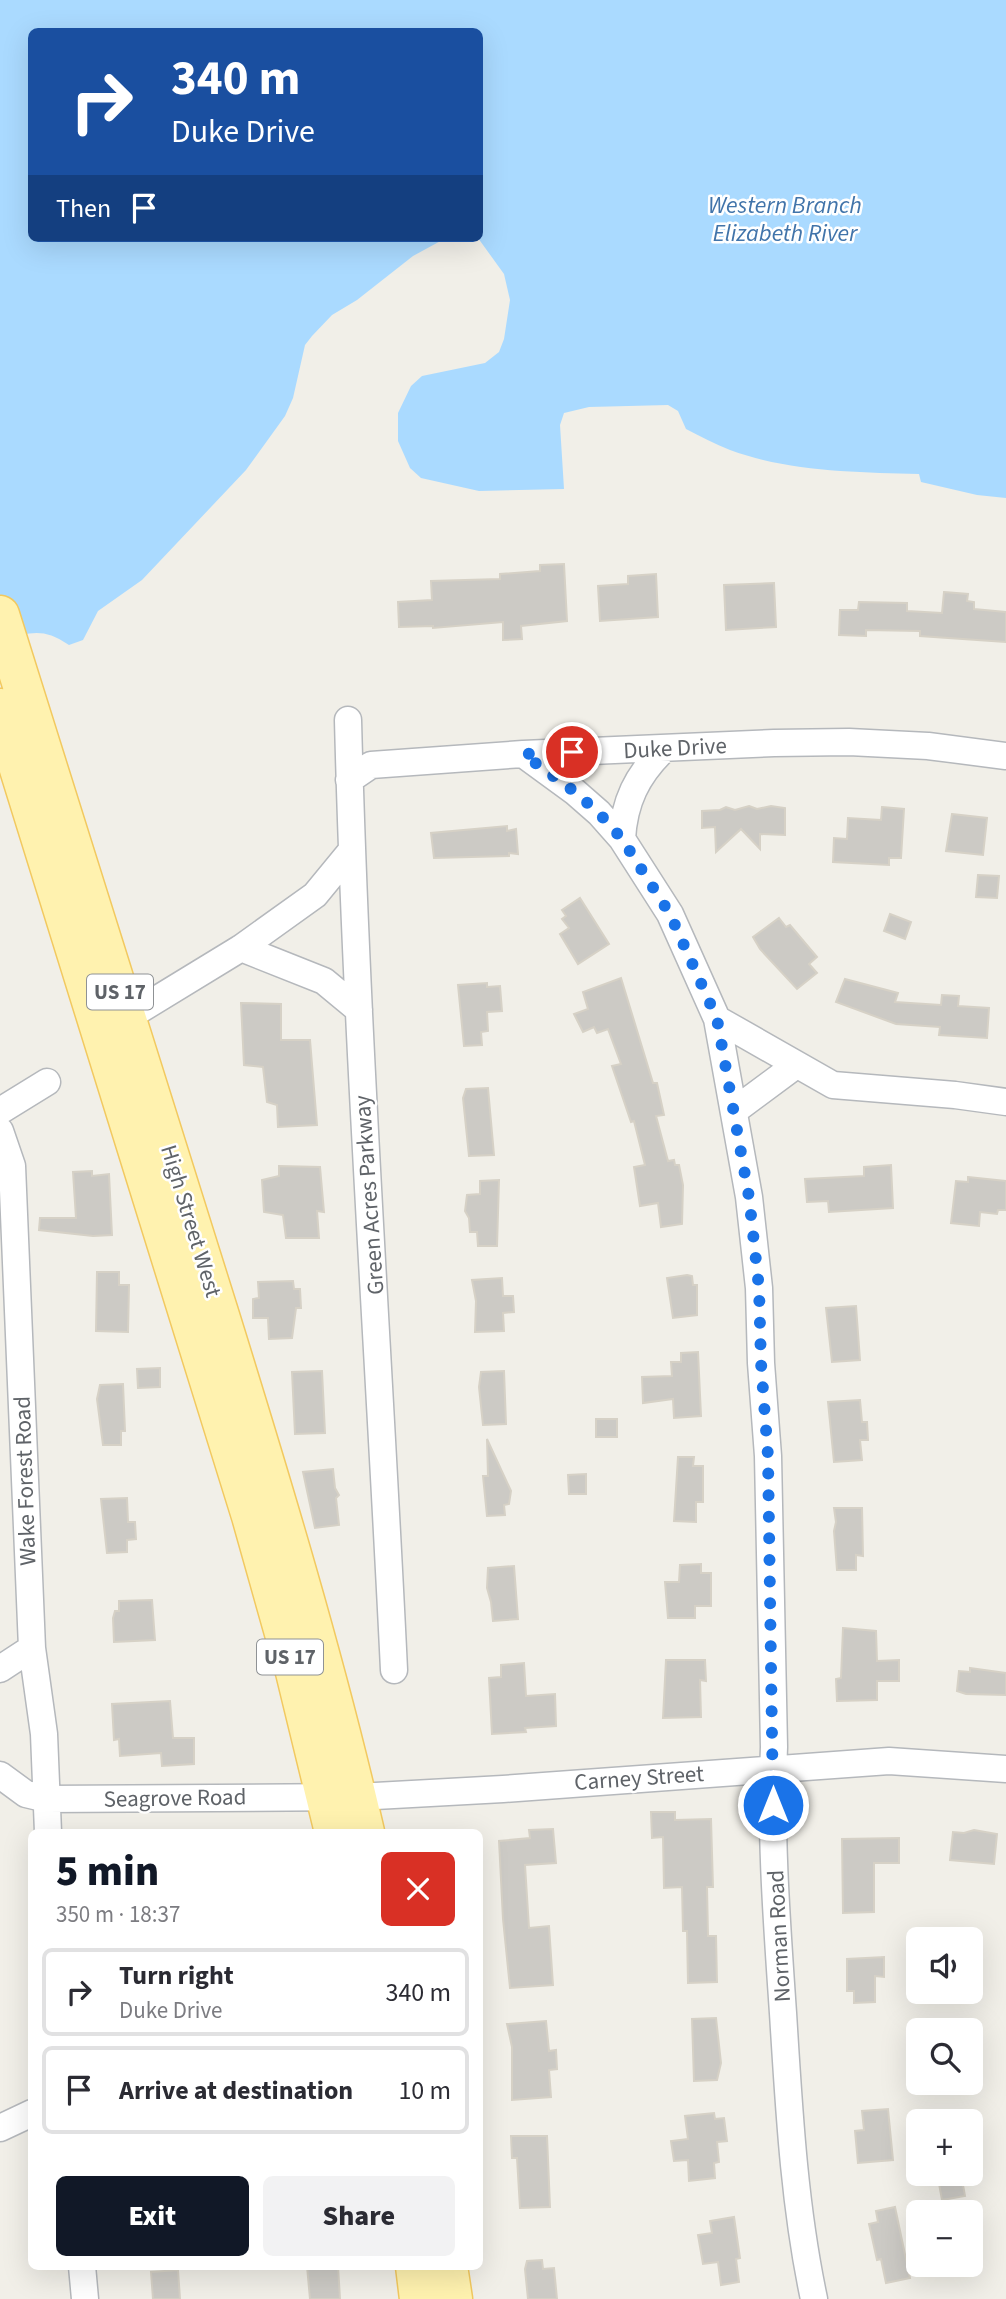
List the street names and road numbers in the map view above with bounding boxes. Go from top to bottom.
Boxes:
street label: Duke Drive [622,729,728,767]
road number: US 17 [87,974,153,1010]
street label: Green Acres Parkway [346,1094,392,1296]
street label: High Street West [152,1141,230,1302]
street label: Wake Forest Road [6,1396,44,1566]
road number: US 17 [257,1640,323,1674]
street label: Carney Street [573,1757,705,1799]
street label: Seagrove Road [103,1780,247,1816]
street label: Norman Road [759,1869,799,2003]

